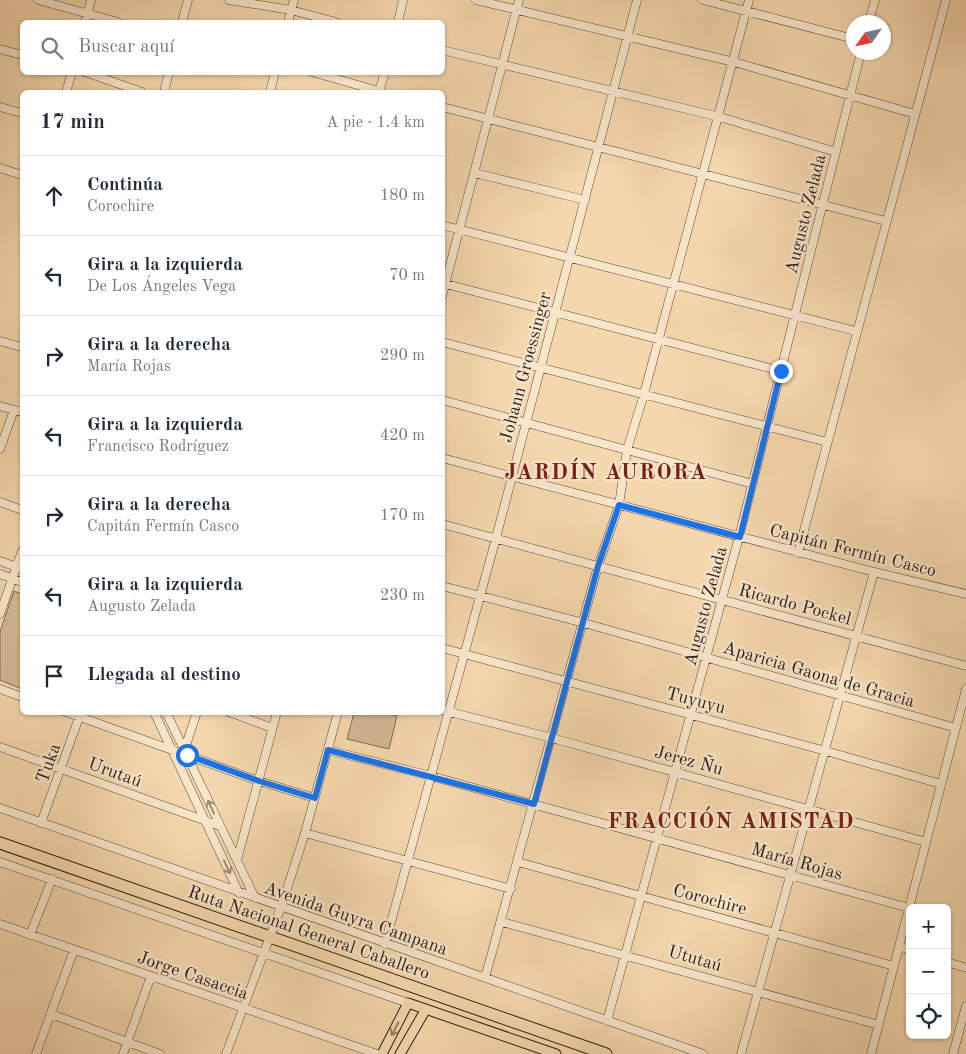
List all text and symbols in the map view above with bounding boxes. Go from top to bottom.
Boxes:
north arrow [846,15,891,60]
search box [20,20,445,75]
icon: search [38,34,66,62]
text: Buscar aquí [78,38,174,57]
text: 17 min [40,112,105,133]
text: A pie · 1.4 km [326,115,425,131]
street label: Augusto Zelada [782,152,830,276]
text: Continúa [87,176,163,195]
icon: ahead [40,182,68,210]
text: 180 m [380,188,425,204]
text: Corochire [87,199,154,215]
text: Gira a la izquierda [87,256,243,275]
icon: left [40,262,68,290]
text: 70 m [389,268,425,284]
text: De Los Ángeles Vega [87,279,236,295]
street label: Johann Groessinger [497,290,555,444]
text: Gira a la derecha [87,336,231,355]
icon: right [40,342,68,370]
text: 290 m [380,348,425,364]
text: María Rojas [87,359,171,375]
route end [770,360,793,383]
text: Gira a la izquierda [87,416,243,435]
icon: left [40,422,68,450]
text: 420 m [380,428,425,444]
text: Francisco Rodríguez [87,439,229,455]
district label: JARDÍN AURORA [505,457,707,484]
text: Gira a la derecha [87,496,231,515]
icon: right [40,502,68,530]
text: 170 m [380,508,425,524]
text: Capitán Fermín Casco [87,519,239,535]
street label: Capitán Fermín Casco [768,522,938,580]
street label: Augusto Zelada [681,545,731,668]
text: Gira a la izquierda [87,576,243,595]
street label: Ricardo Pockel [736,581,853,629]
icon: left [40,582,68,610]
text: 230 m [380,588,425,604]
text: Augusto Zelada [87,599,196,615]
street label: Aparicia Gaona de Gracia [721,639,917,711]
icon: arrive [40,662,68,690]
text: Llegada al destino [87,666,241,685]
street label: Tuyuyu [664,684,728,718]
street label: Jerez Ñu [653,738,727,779]
street label: Tuka [34,741,64,786]
route start [176,744,199,767]
street label: Urutaú [85,755,144,791]
one-way arrow [206,800,216,815]
district label: FRACCIÓN AMISTAD [608,806,854,833]
street label: María Rojas [749,840,845,884]
one-way arrow [223,859,232,874]
street label: Avenida Guyra Campana [262,879,450,959]
street label: Corochire [671,882,749,918]
street label: Ruta Nacional General Caballero [185,883,432,983]
map controls [906,904,951,1039]
button: + [906,904,951,949]
street label: Ututaú [666,943,724,975]
street label: Jorge Casaccia [135,949,251,1003]
button: − [906,949,951,994]
button: locate [906,994,951,1039]
one-way arrow [390,1021,400,1036]

